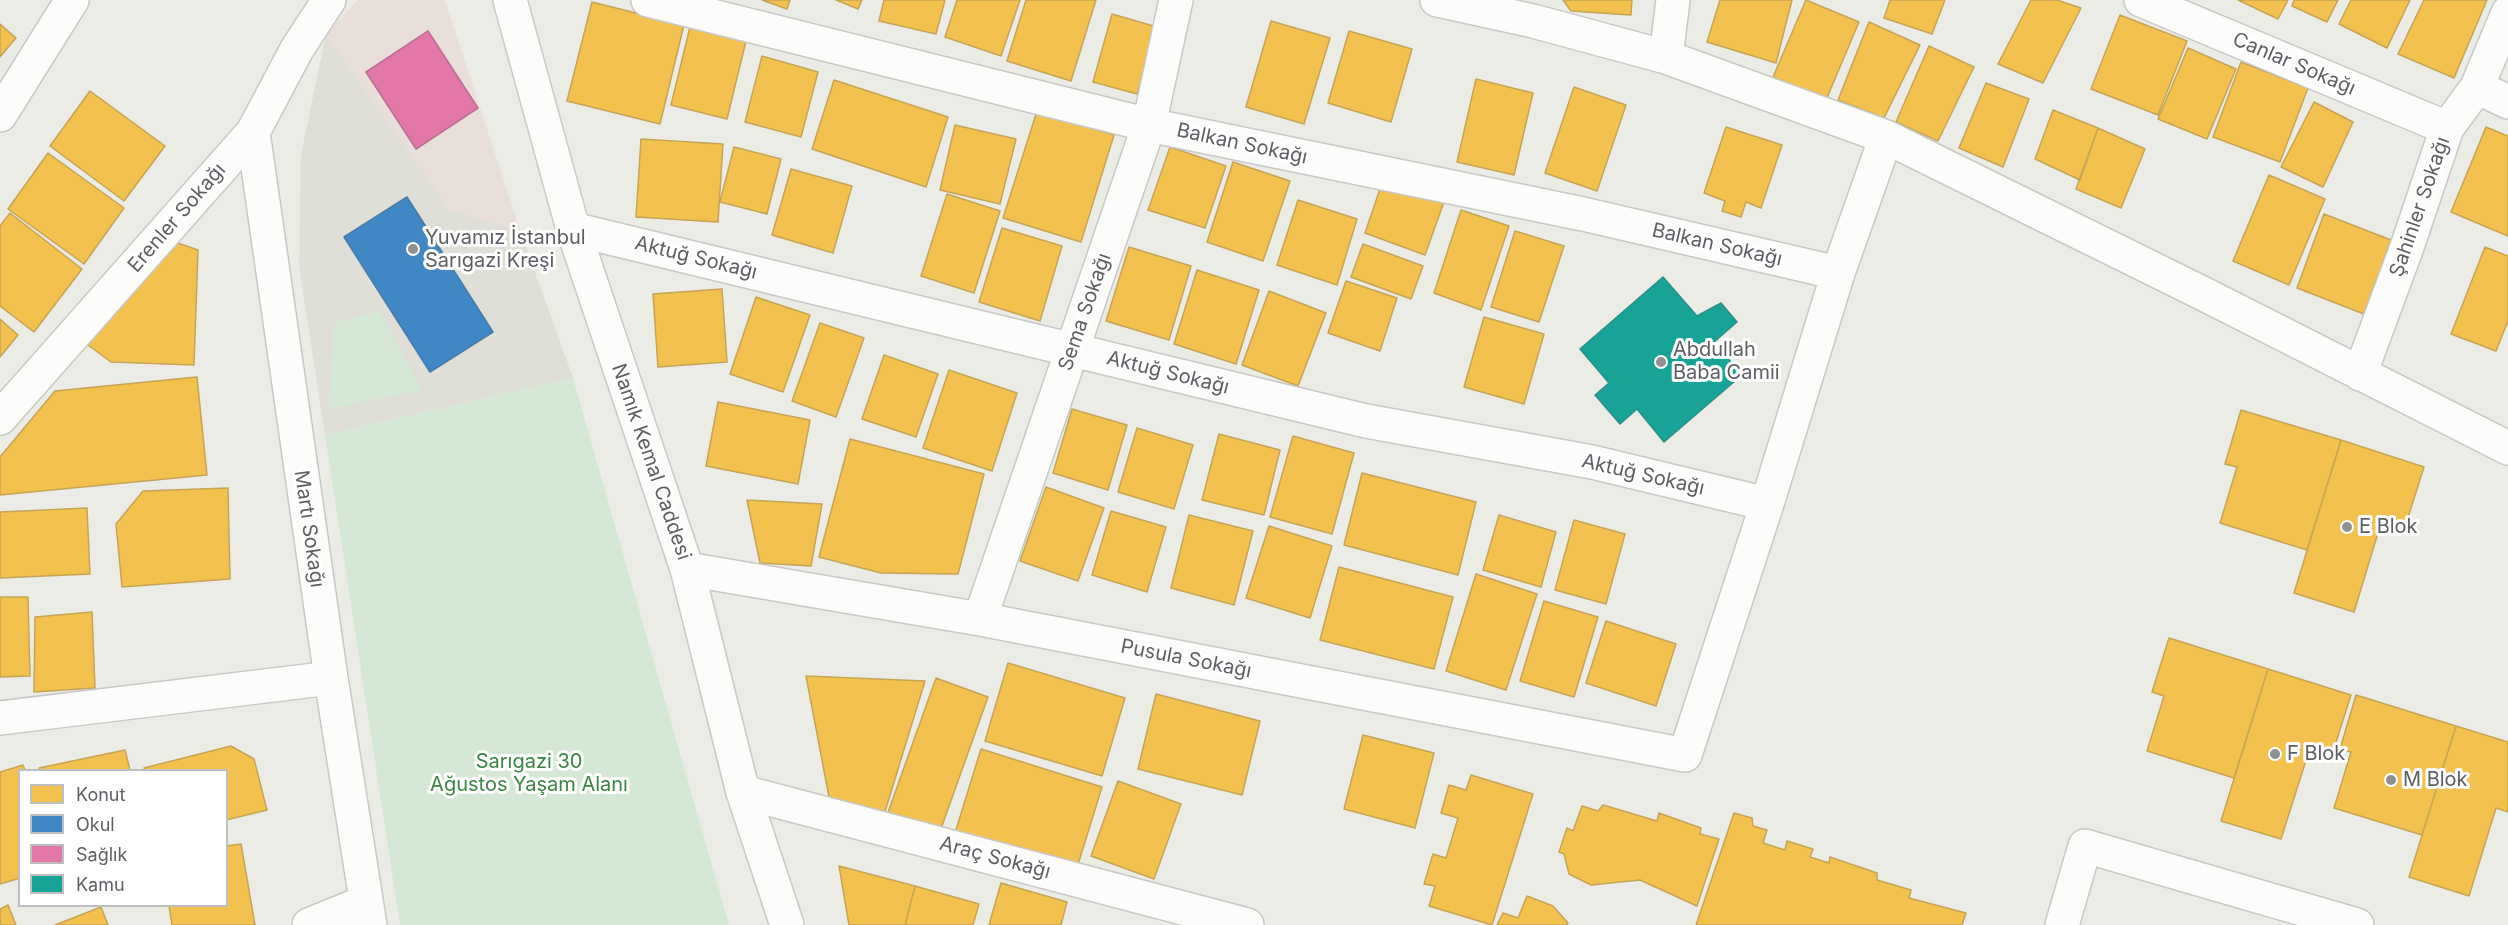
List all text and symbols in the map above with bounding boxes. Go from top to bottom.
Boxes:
street label: Canlar Sokağı [2229,27,2359,101]
street label: Balkan Sokağı [1174,118,1310,170]
street label: Şahinler Sokağı [2385,134,2455,280]
street label: Erenler Sokağı [123,159,231,277]
street label: Balkan Sokağı [1650,218,1784,272]
place label: Yuvamız İstanbul Sarıgazi Kreşi [425,226,586,273]
street label: Aktuğ Sokağı [632,231,760,285]
marker: Yuvamız İstanbul Sarıgazi Kreşi [406,242,420,256]
street label: Sema Sokağı [1054,250,1116,374]
place label: Abdullah Baba Camii [1673,338,1780,385]
street label: Aktuğ Sokağı [1104,346,1232,400]
marker: Abdullah Baba Camii [1654,355,1668,369]
street label: Namık Kemal Caddesi [606,361,696,563]
street label: Aktuğ Sokağı [1579,449,1707,501]
street label: Martı Sokağı [289,469,329,589]
place label: E Blok [2359,515,2418,539]
marker: E Blok [2340,520,2354,534]
street label: Pusula Sokağı [1119,635,1253,683]
place label: F Blok [2287,742,2345,766]
marker: F Blok [2268,747,2282,761]
park label: Sarıgazi 30 Ağustos Yaşam Alanı [430,750,628,797]
place label: M Blok [2403,768,2468,792]
legend [18,769,228,907]
marker: M Blok [2384,773,2398,787]
text: Konut [76,784,125,805]
text: Okul [76,814,115,835]
street label: Araç Sokağı [937,832,1053,884]
text: Sağlık [76,844,127,865]
text: Kamu [76,874,125,895]

